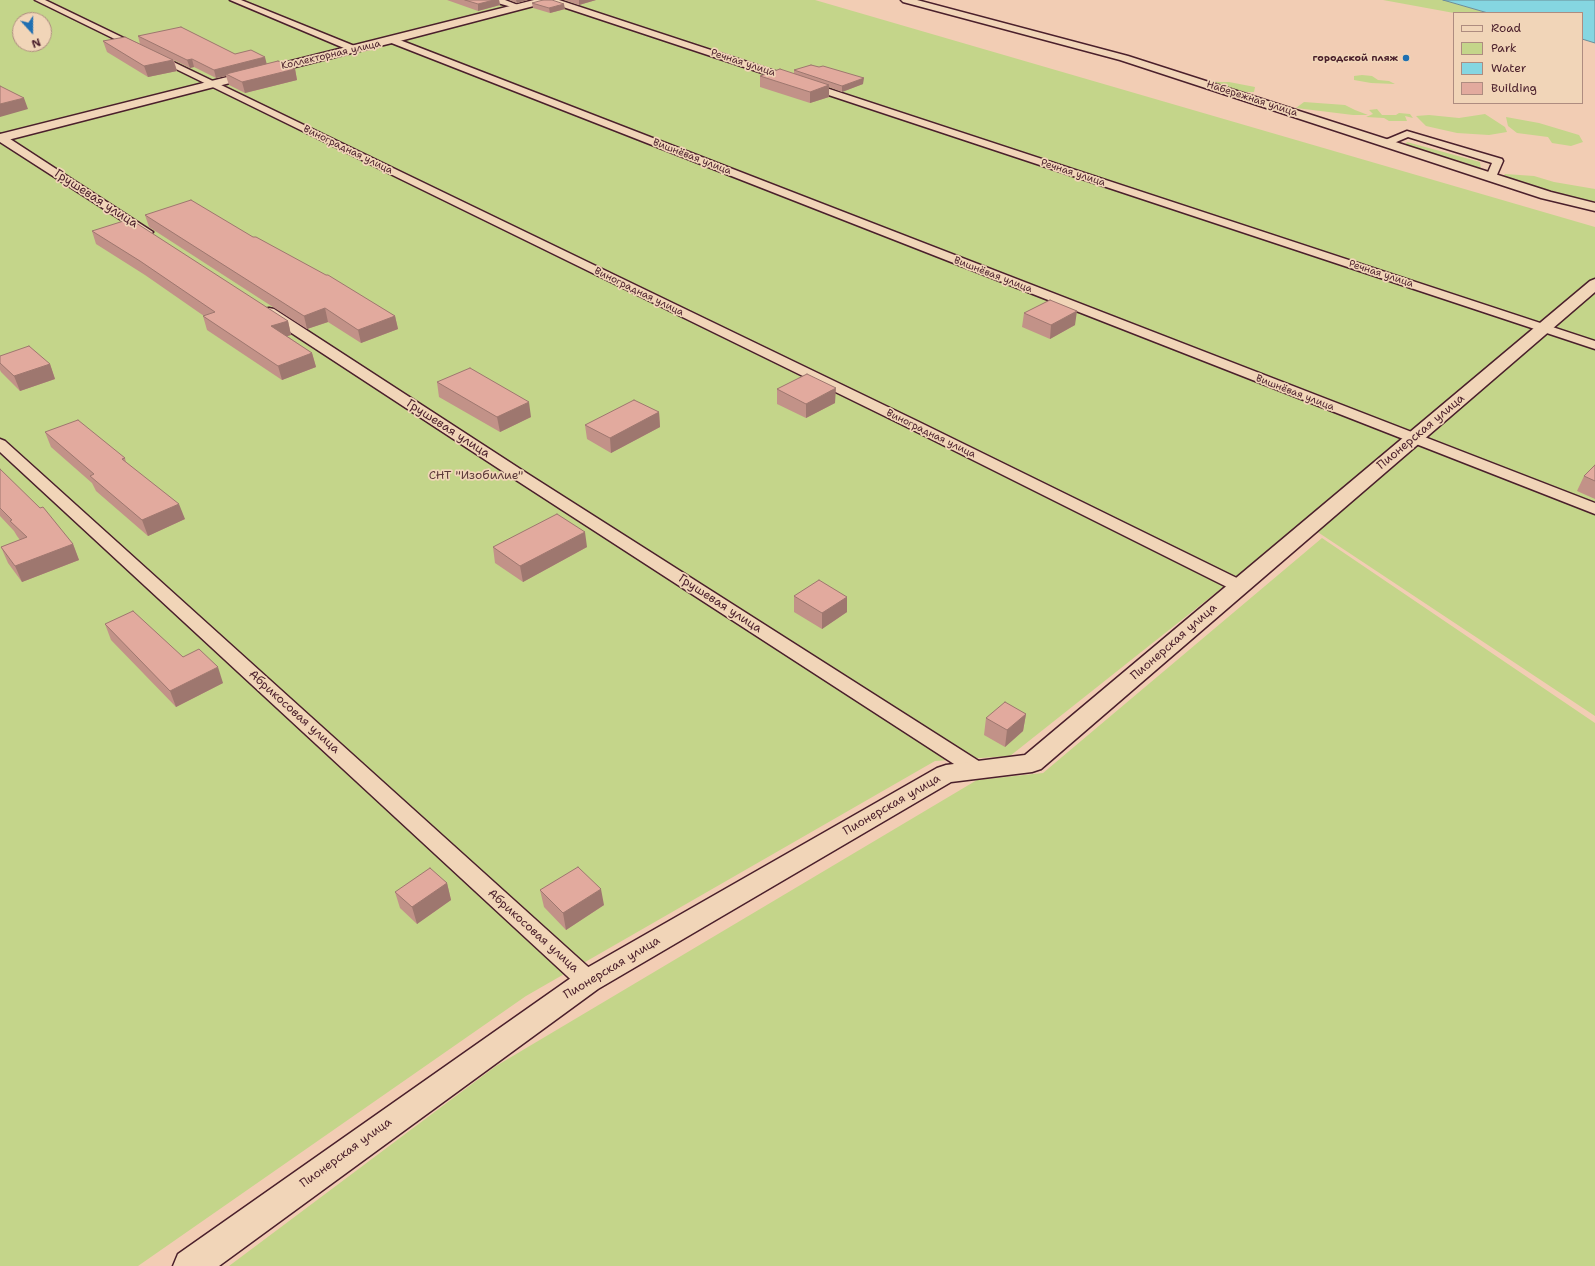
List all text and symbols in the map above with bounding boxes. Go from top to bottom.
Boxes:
north arrow [12,12,52,52]
legend [1453,12,1583,104]
text: Road [1491,20,1521,36]
text: N [29,34,43,51]
street label: Коллекторная улица [280,38,382,72]
text: Park [1491,40,1517,56]
street label: Речная улица [709,47,777,79]
place label: городской пляж [1313,52,1398,64]
marker: городской пляж [1401,53,1411,63]
text: Water [1491,60,1526,76]
street label: Набережная улица [1205,79,1299,119]
text: Building [1491,80,1537,96]
street label: Виноградная улица [301,123,395,177]
street label: Вишнёвая улица [651,136,733,178]
street label: Речная улица [1039,157,1107,189]
street label: Грушевая улица [52,167,140,231]
street label: Вишнёвая улица [952,254,1034,296]
street label: Речная улица [1347,258,1415,290]
street label: Виноградная улица [592,265,686,319]
street label: Вишнёвая улица [1254,372,1336,414]
street label: Пионерская улица [1374,391,1468,473]
street label: Грушевая улица [404,397,492,461]
street label: Виноградная улица [884,407,978,461]
park label: СНТ "Изобилие" [429,469,523,483]
street label: Грушевая улица [676,572,764,636]
street label: Пионерская улица [1128,601,1220,683]
street label: Абрикосовая улица [245,667,343,757]
street label: Пионерская улица [841,771,943,839]
street label: Абрикосовая улица [484,886,582,976]
street label: Пионерская улица [561,934,663,1002]
street label: Пионерская улица [297,1115,395,1191]

